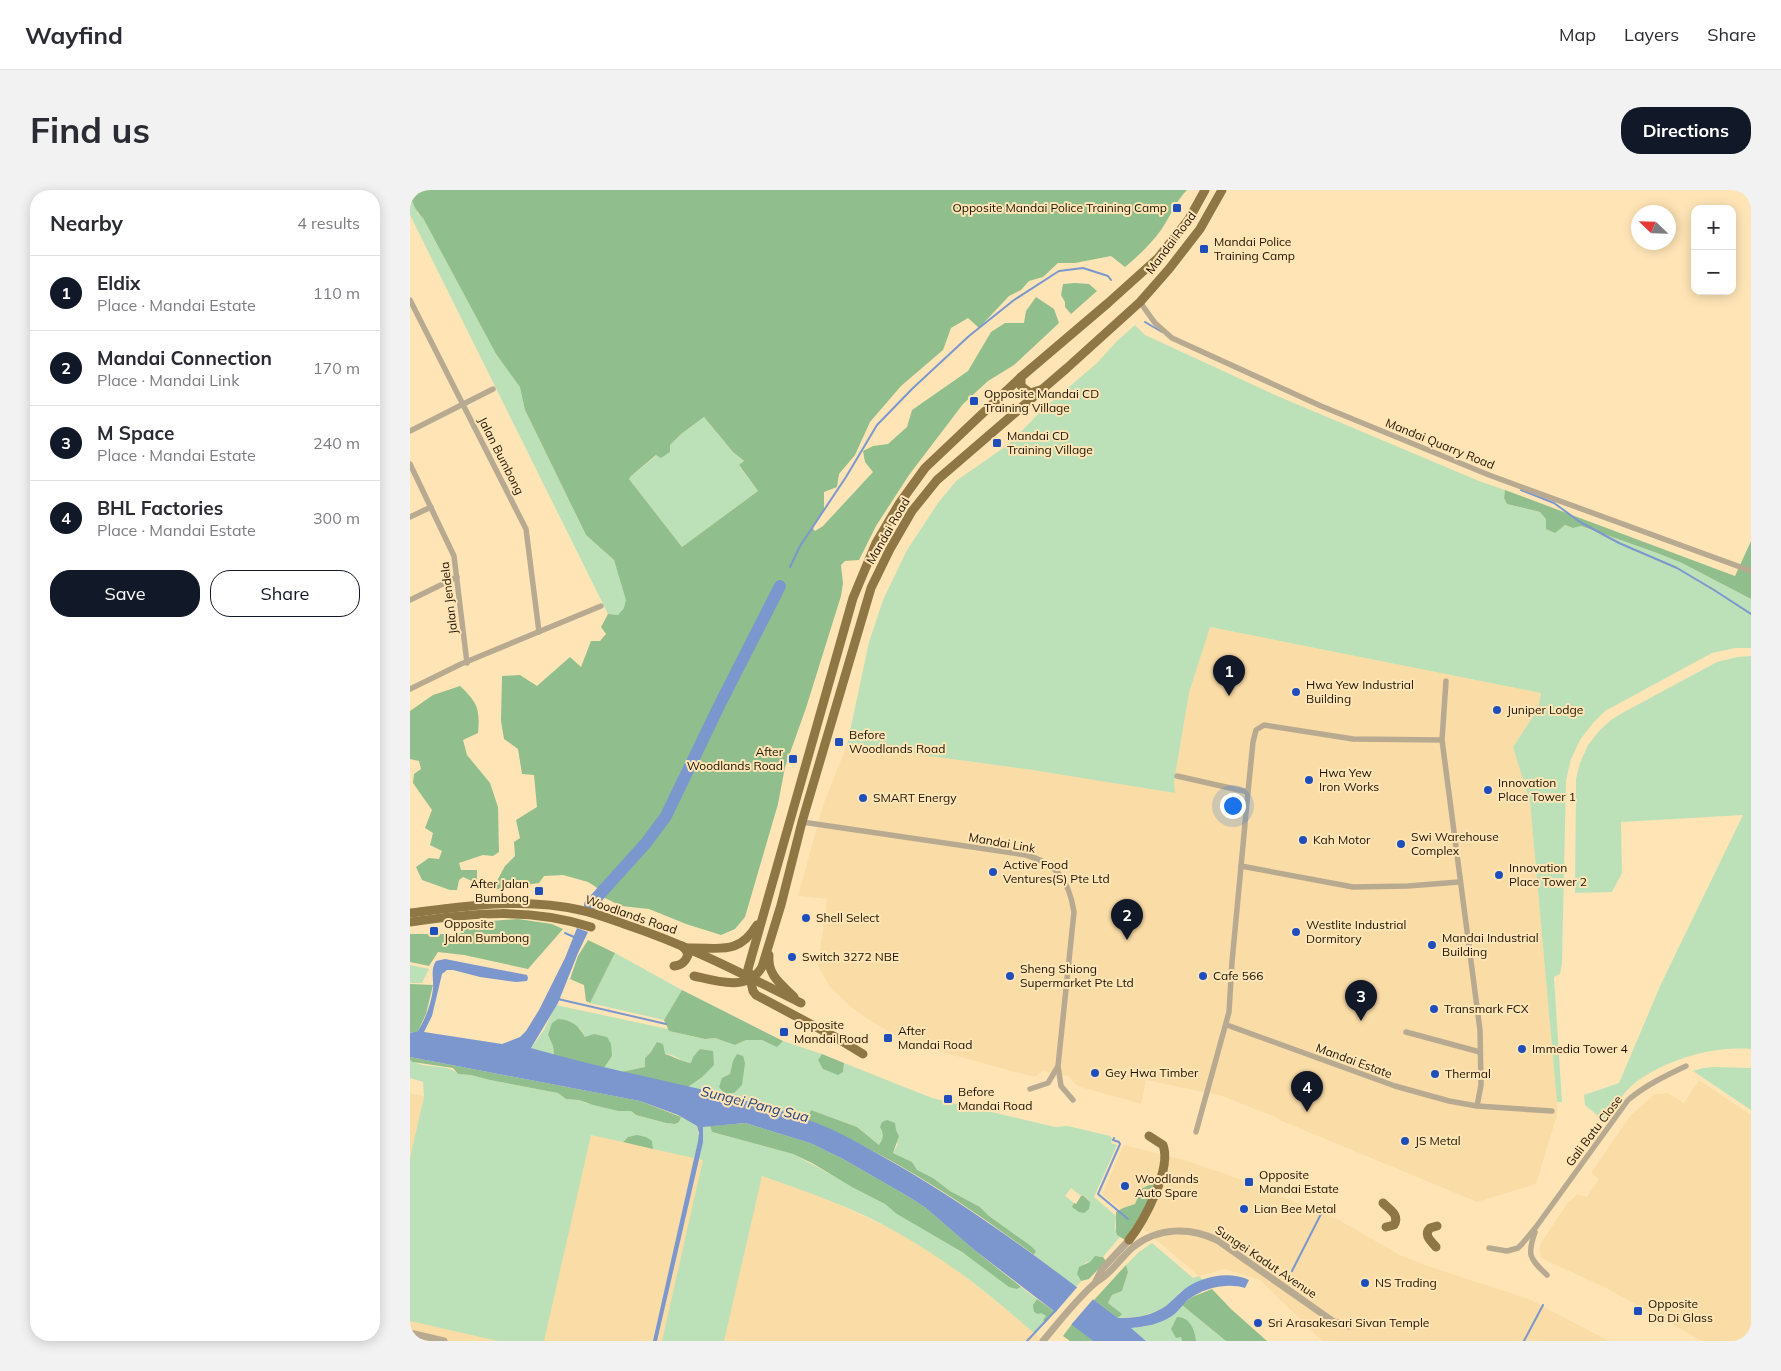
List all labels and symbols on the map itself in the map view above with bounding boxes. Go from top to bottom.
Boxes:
place label: Opposite Mandai Police Training Camp [952,200,1167,215]
marker: Opposite Mandai Police Training Camp [1171,202,1183,214]
north arrow [1631,205,1676,250]
street label: Mandai Road [1142,208,1199,277]
place label: Mandai Police Training Camp [1214,234,1295,263]
marker: Mandai Police Training Camp [1198,243,1210,255]
place label: Opposite Mandai CD Training Village [984,386,1099,415]
marker: Opposite Mandai CD Training Village [968,395,980,407]
street label: Jalan Bumbong [475,414,527,497]
street label: Mandai Quarry Road [1383,415,1497,472]
place label: Mandai CD Training Village [1007,428,1093,457]
marker: Mandai CD Training Village [991,437,1003,449]
street label: Mandai Road [862,495,913,567]
street label: Jalan Jendela [437,561,460,635]
pin: 1 [1213,655,1245,696]
place label: Hwa Yew Industrial Building [1306,677,1414,706]
marker: Hwa Yew Industrial Building [1290,686,1302,698]
place label: Juniper Lodge [1507,702,1583,717]
marker: Juniper Lodge [1491,704,1503,716]
place label: Before Woodlands Road [849,727,945,756]
marker: Before Woodlands Road [833,736,845,748]
place label: After Woodlands Road [687,744,784,773]
marker: After Woodlands Road [787,753,799,765]
place label: Hwa Yew Iron Works [1319,765,1379,794]
marker: Hwa Yew Iron Works [1303,774,1315,786]
place label: Innovation Place Tower 1 [1498,775,1576,804]
marker: Innovation Place Tower 1 [1482,784,1494,796]
place label: SMART Energy [873,790,957,805]
marker: SMART Energy [857,792,869,804]
your location [1220,793,1246,819]
street label: Mandai Link [968,829,1037,856]
place label: Swi Warehouse Complex [1411,829,1499,858]
place label: Kah Motor [1313,832,1371,847]
marker: Kah Motor [1297,834,1309,846]
marker: Swi Warehouse Complex [1395,838,1407,850]
place label: Active Food Ventures(S) Pte Ltd [1003,857,1110,886]
place label: Innovation Place Tower 2 [1509,860,1587,889]
marker: Active Food Ventures(S) Pte Ltd [987,866,999,878]
marker: Innovation Place Tower 2 [1493,869,1505,881]
place label: After Jalan Bumbong [470,876,529,905]
marker: After Jalan Bumbong [533,885,545,897]
street label: Woodlands Road [583,892,679,937]
pin: 2 [1111,899,1143,940]
place label: Shell Select [816,910,879,925]
marker: Shell Select [800,912,812,924]
place label: Opposite Jalan Bumbong [444,916,529,945]
place label: Westlite Industrial Dormitory [1306,917,1406,946]
marker: Opposite Jalan Bumbong [428,925,440,937]
marker: Westlite Industrial Dormitory [1290,926,1302,938]
place label: Mandai Industrial Building [1442,930,1539,959]
marker: Mandai Industrial Building [1426,939,1438,951]
place label: Switch 3272 NBE [802,949,899,964]
marker: Switch 3272 NBE [786,951,798,963]
place label: Sheng Shiong Supermarket Pte Ltd [1020,961,1134,990]
place label: Cafe 566 [1213,968,1263,983]
marker: Sheng Shiong Supermarket Pte Ltd [1004,970,1016,982]
marker: Cafe 566 [1197,970,1209,982]
pin: 3 [1345,980,1377,1021]
place label: Transmark FCX [1444,1001,1529,1016]
marker: Transmark FCX [1428,1003,1440,1015]
place label: Opposite Mandai Road [794,1017,868,1046]
place label: After Mandai Road [898,1023,972,1052]
marker: Opposite Mandai Road [778,1026,790,1038]
marker: After Mandai Road [882,1032,894,1044]
street label: Mandai Estate [1314,1040,1394,1081]
place label: Immedia Tower 4 [1532,1041,1628,1056]
marker: Immedia Tower 4 [1516,1043,1528,1055]
place label: Gey Hwa Timber [1105,1065,1199,1080]
place label: Thermal [1445,1066,1491,1081]
marker: Gey Hwa Timber [1089,1067,1101,1079]
marker: Thermal [1429,1068,1441,1080]
pin: 4 [1291,1071,1323,1112]
water label: Sungei Pang Sua [699,1082,811,1126]
place label: Before Mandai Road [958,1084,1032,1113]
street label: Gali Batu Close [1562,1092,1625,1169]
marker: Before Mandai Road [942,1093,954,1105]
place label: JS Metal [1415,1133,1461,1148]
marker: JS Metal [1399,1135,1411,1147]
place label: Opposite Mandai Estate [1259,1167,1339,1196]
place label: Woodlands Auto Spare [1135,1171,1199,1200]
marker: Opposite Mandai Estate [1243,1176,1255,1188]
marker: Woodlands Auto Spare [1119,1180,1131,1192]
place label: Lian Bee Metal [1254,1201,1336,1216]
marker: Lian Bee Metal [1238,1203,1250,1215]
street label: Sungei Kadut Avenue [1213,1222,1320,1301]
place label: NS Trading [1375,1275,1437,1290]
marker: NS Trading [1359,1277,1371,1289]
place label: Opposite Da Di Glass [1648,1296,1713,1325]
marker: Opposite Da Di Glass [1632,1305,1644,1317]
place label: Sri Arasakesari Sivan Temple [1268,1315,1429,1330]
marker: Sri Arasakesari Sivan Temple [1252,1317,1264,1329]

